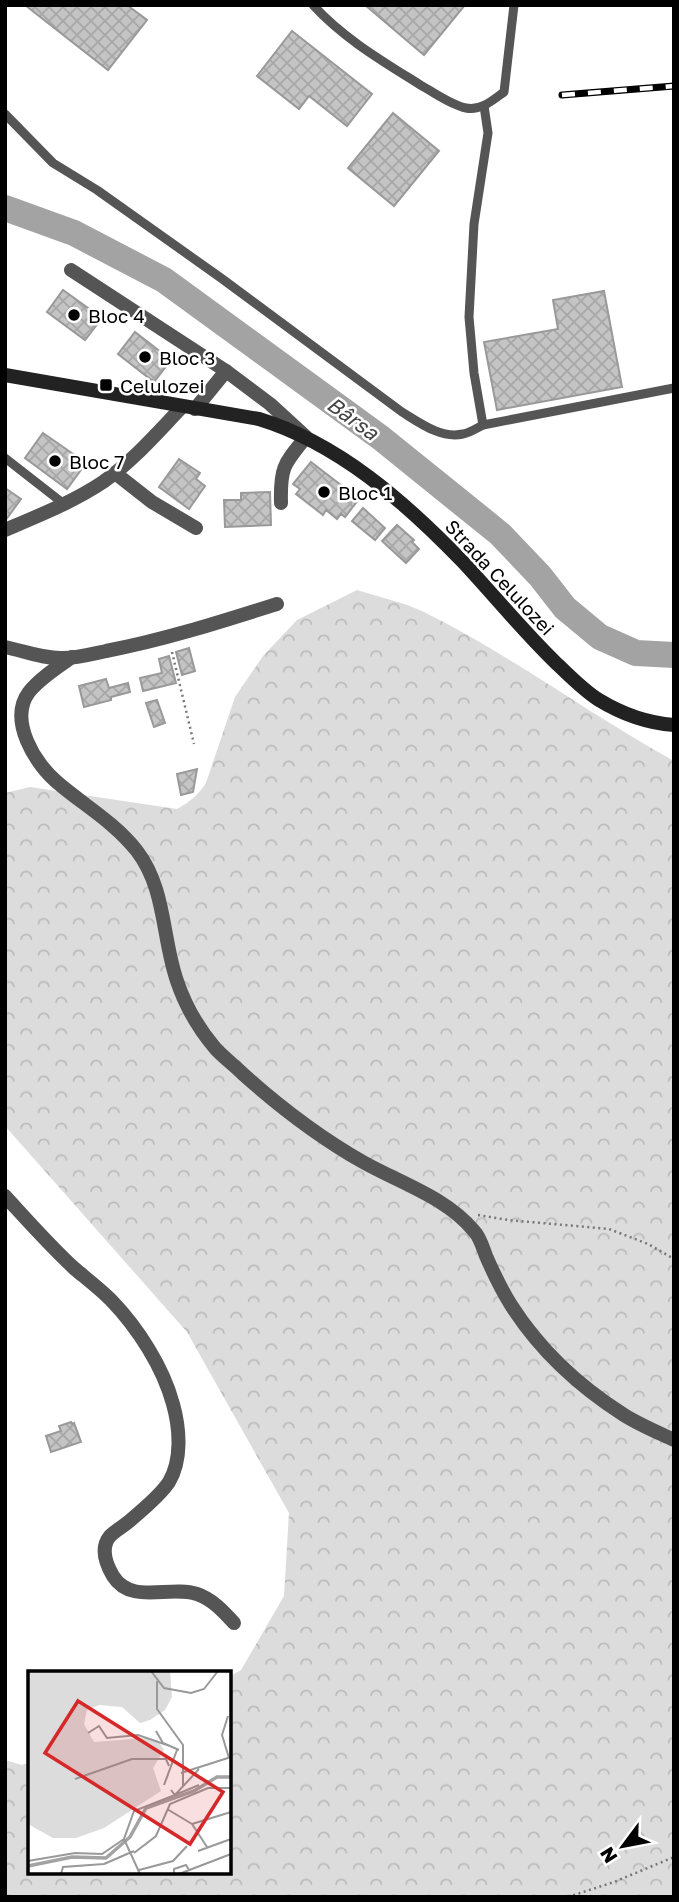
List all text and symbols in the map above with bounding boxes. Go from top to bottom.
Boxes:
place label: Bloc 4 [88,304,145,327]
marker: Bloc 4 [66,307,82,323]
place label: Bloc 3 [159,346,215,369]
marker: Bloc 3 [137,349,153,365]
place label: Celulozei [120,374,205,397]
marker: Celulozei [98,377,114,393]
water label: Bârsa [322,391,385,446]
place label: Bloc 7 [69,450,124,473]
marker: Bloc 7 [47,453,63,469]
place label: Bloc 1 [338,481,392,504]
marker: Bloc 1 [316,484,332,500]
street label: Strada Celulozei [441,515,559,639]
inset map [28,1671,231,1874]
north arrow [588,1811,658,1881]
text: N [595,1843,622,1867]

